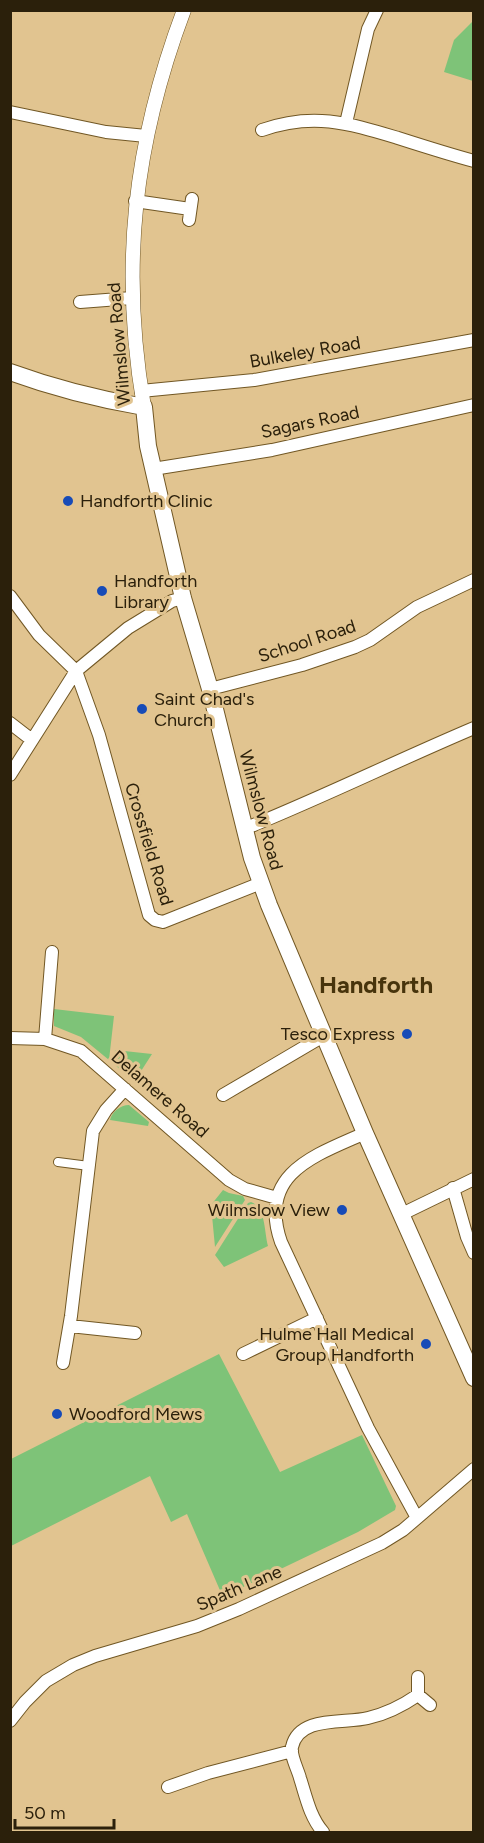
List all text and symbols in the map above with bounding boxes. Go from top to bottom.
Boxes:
street label: Wilmslow Road [103,282,135,406]
street label: Bulkeley Road [248,331,362,373]
street label: Sagars Road [259,401,361,443]
place label: Handforth Clinic [80,490,213,512]
marker: Handforth Clinic [61,494,75,508]
place label: Handforth Library [114,570,197,613]
marker: Handforth Library [95,584,109,598]
street label: School Road [255,615,359,667]
place label: Saint Chad's Church [154,688,254,731]
marker: Saint Chad's Church [135,702,149,716]
street label: Wilmslow Road [234,748,288,872]
street label: Crossfield Road [120,780,178,908]
district label: Handforth [319,970,433,999]
place label: Tesco Express [281,1023,395,1045]
marker: Tesco Express [400,1027,414,1041]
street label: Delamere Road [107,1046,213,1142]
place label: Wilmslow View [208,1199,330,1221]
marker: Wilmslow View [335,1203,349,1217]
place label: Hulme Hall Medical Group Handforth [259,1323,414,1366]
marker: Hulme Hall Medical Group Handforth [419,1337,433,1351]
place label: Woodford Mews [69,1403,202,1425]
marker: Woodford Mews [50,1407,64,1421]
street label: Spath Lane [193,1560,285,1616]
scale bar [15,1792,114,1830]
text: 50 m [24,1802,66,1824]

